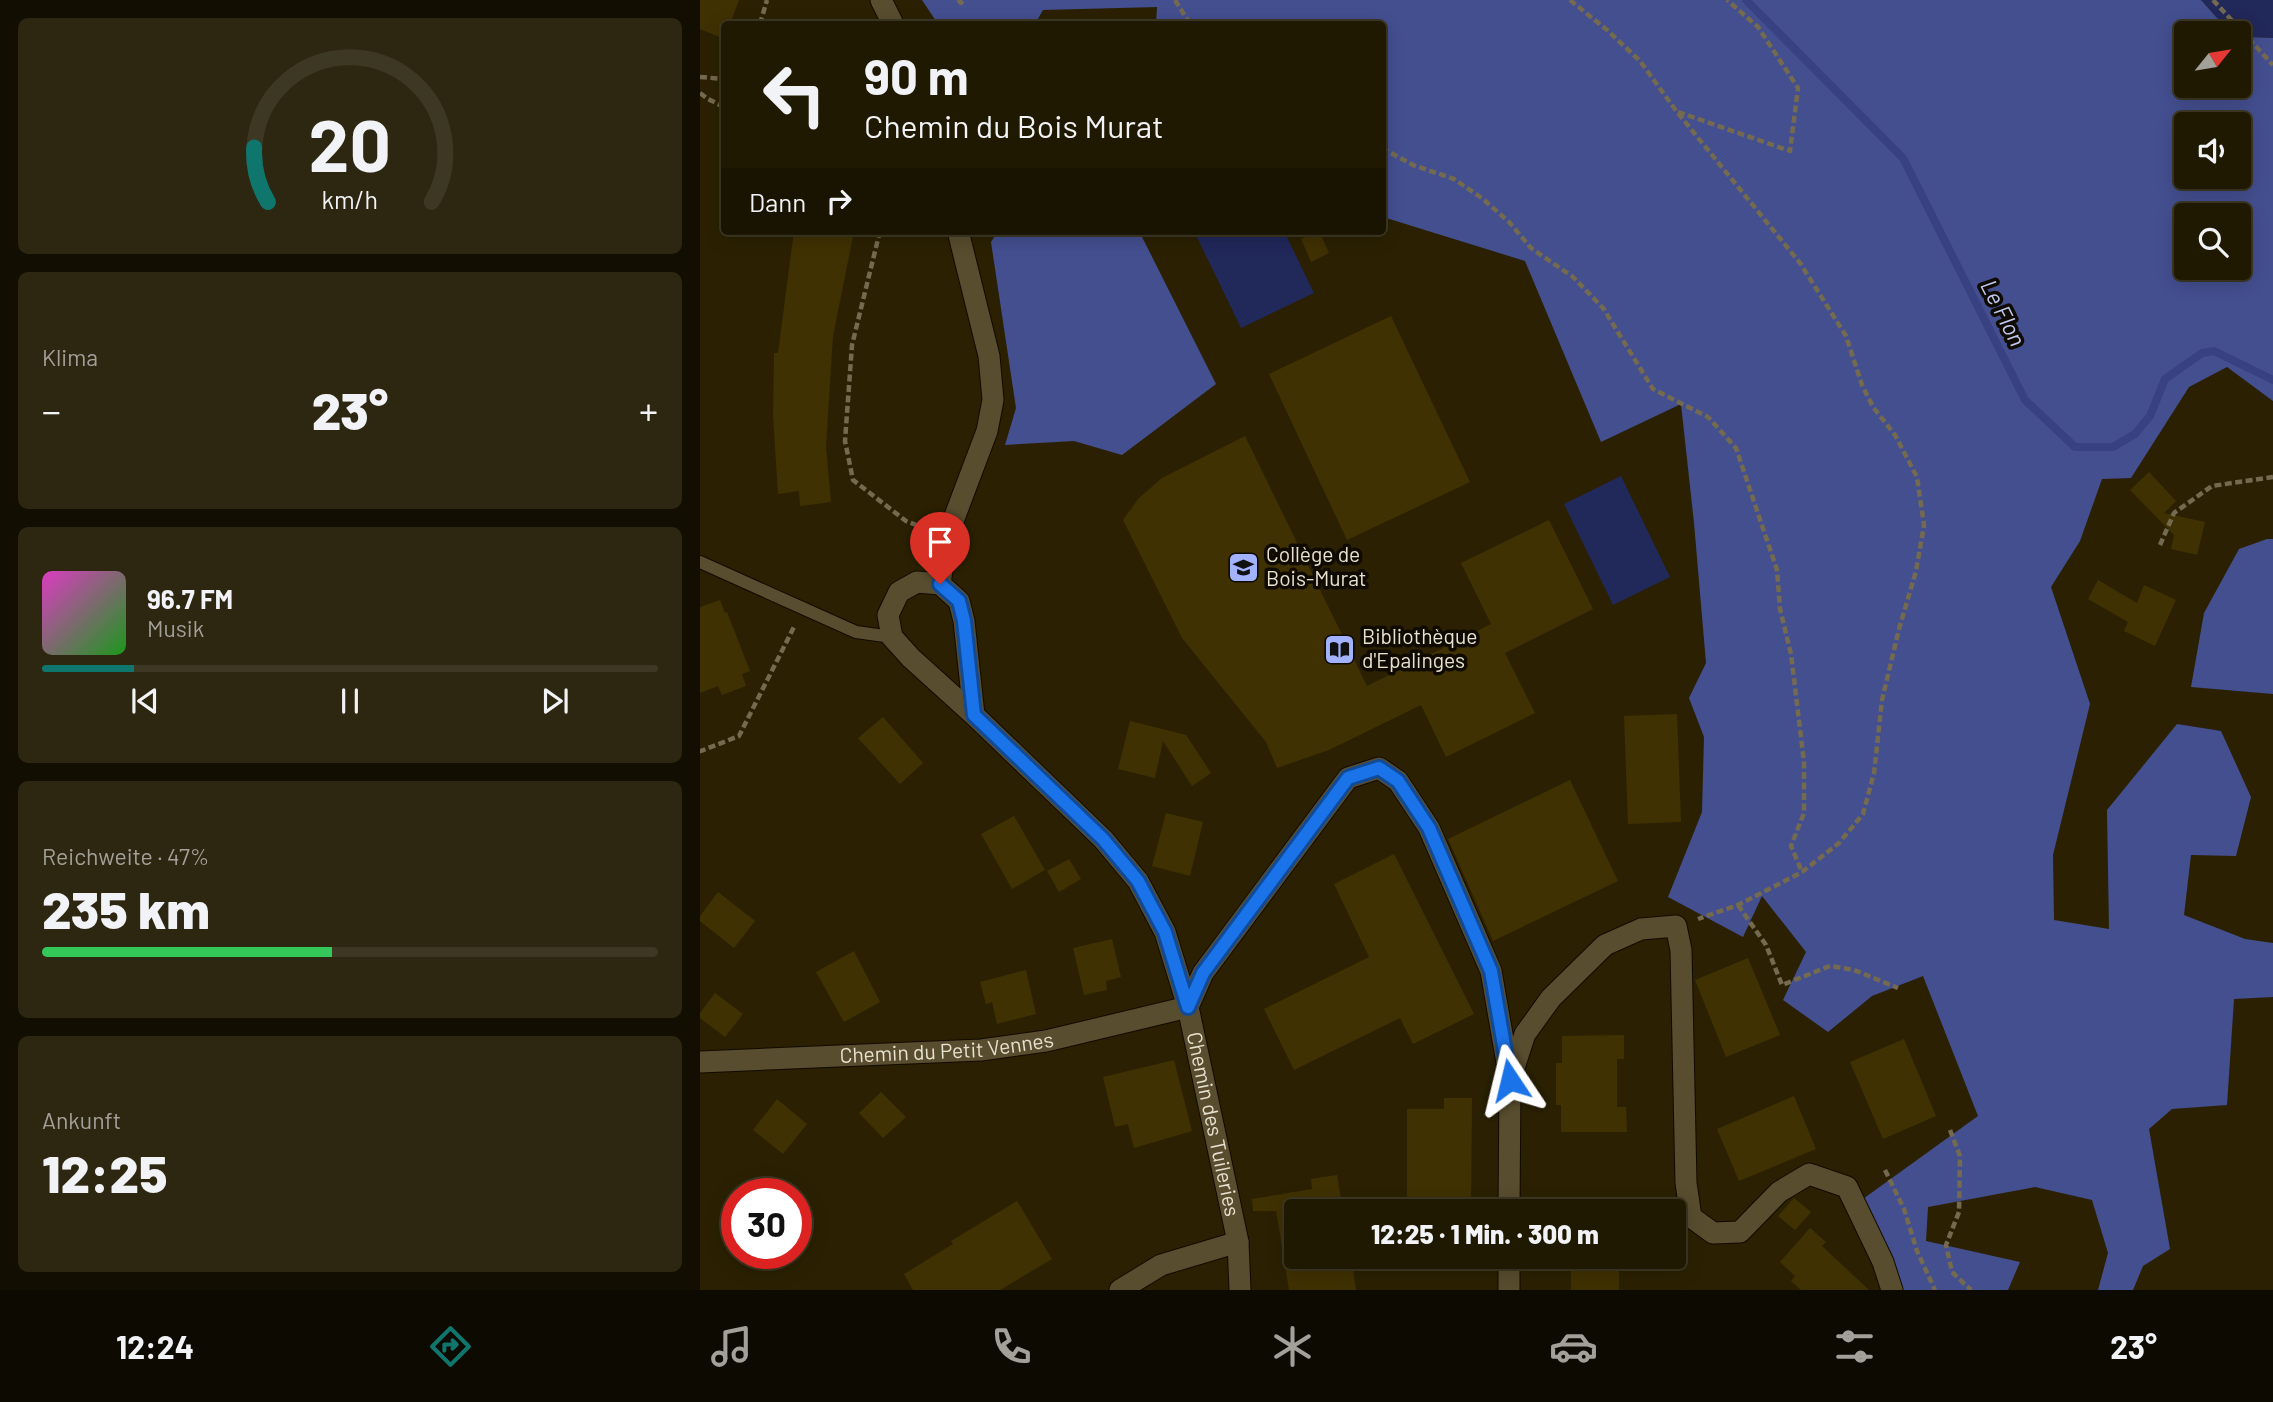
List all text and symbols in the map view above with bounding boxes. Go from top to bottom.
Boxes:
north arrow [2174,21,2250,98]
map controls [2174,21,2251,280]
text: 90 m [864,46,969,105]
icon: left [749,49,840,140]
text: 20 [309,100,391,188]
text: Chemin du Bois Murat [864,106,1164,144]
button: sound [2174,112,2251,189]
icon: right [820,182,858,220]
text: km/h [322,184,378,214]
text: Dann [749,186,806,217]
button: search [2174,203,2251,280]
water label: Le Flon [1975,275,2032,351]
text: Klima [42,343,98,371]
text: 23° [312,378,388,440]
text: − [42,387,61,433]
text: + [639,387,658,433]
pin [910,512,970,584]
icon: arrive [921,523,959,561]
place label: Collège de Bois-Murat [1266,541,1367,590]
school or university icon: Collège de Bois-Murat [1226,550,1260,584]
text: 96.7 FM [147,583,233,614]
text: Musik [147,614,204,642]
place label: Bibliothèque d'Epalinges [1362,623,1478,672]
library icon: Bibliothèque d'Epalinges [1322,632,1356,666]
icon: previous [126,682,164,720]
icon: pause [331,682,369,720]
icon: next [536,682,574,720]
text: Reichweite · 47% [42,842,209,870]
text: 235 km [42,877,210,939]
street label: Chemin du Petit Vennes [839,1026,1056,1067]
street label: Chemin des Tuileries [1183,1029,1246,1218]
position arrow [1473,1043,1547,1117]
text: Ankunft [42,1106,121,1134]
text: 12:25 [42,1141,167,1203]
speed limit sign: 30 [721,1178,812,1269]
text: 12:25 · 1 Min. · 300 m [1371,1218,1599,1249]
icon: directions [426,1322,475,1371]
icon: music [707,1322,756,1371]
icon: phone [987,1322,1036,1371]
icon: climate [1268,1322,1317,1371]
icon: car [1549,1322,1598,1371]
icon: filters [1830,1322,1879,1371]
text: 12:24 [116,1327,194,1365]
text: 23° [2110,1327,2157,1365]

